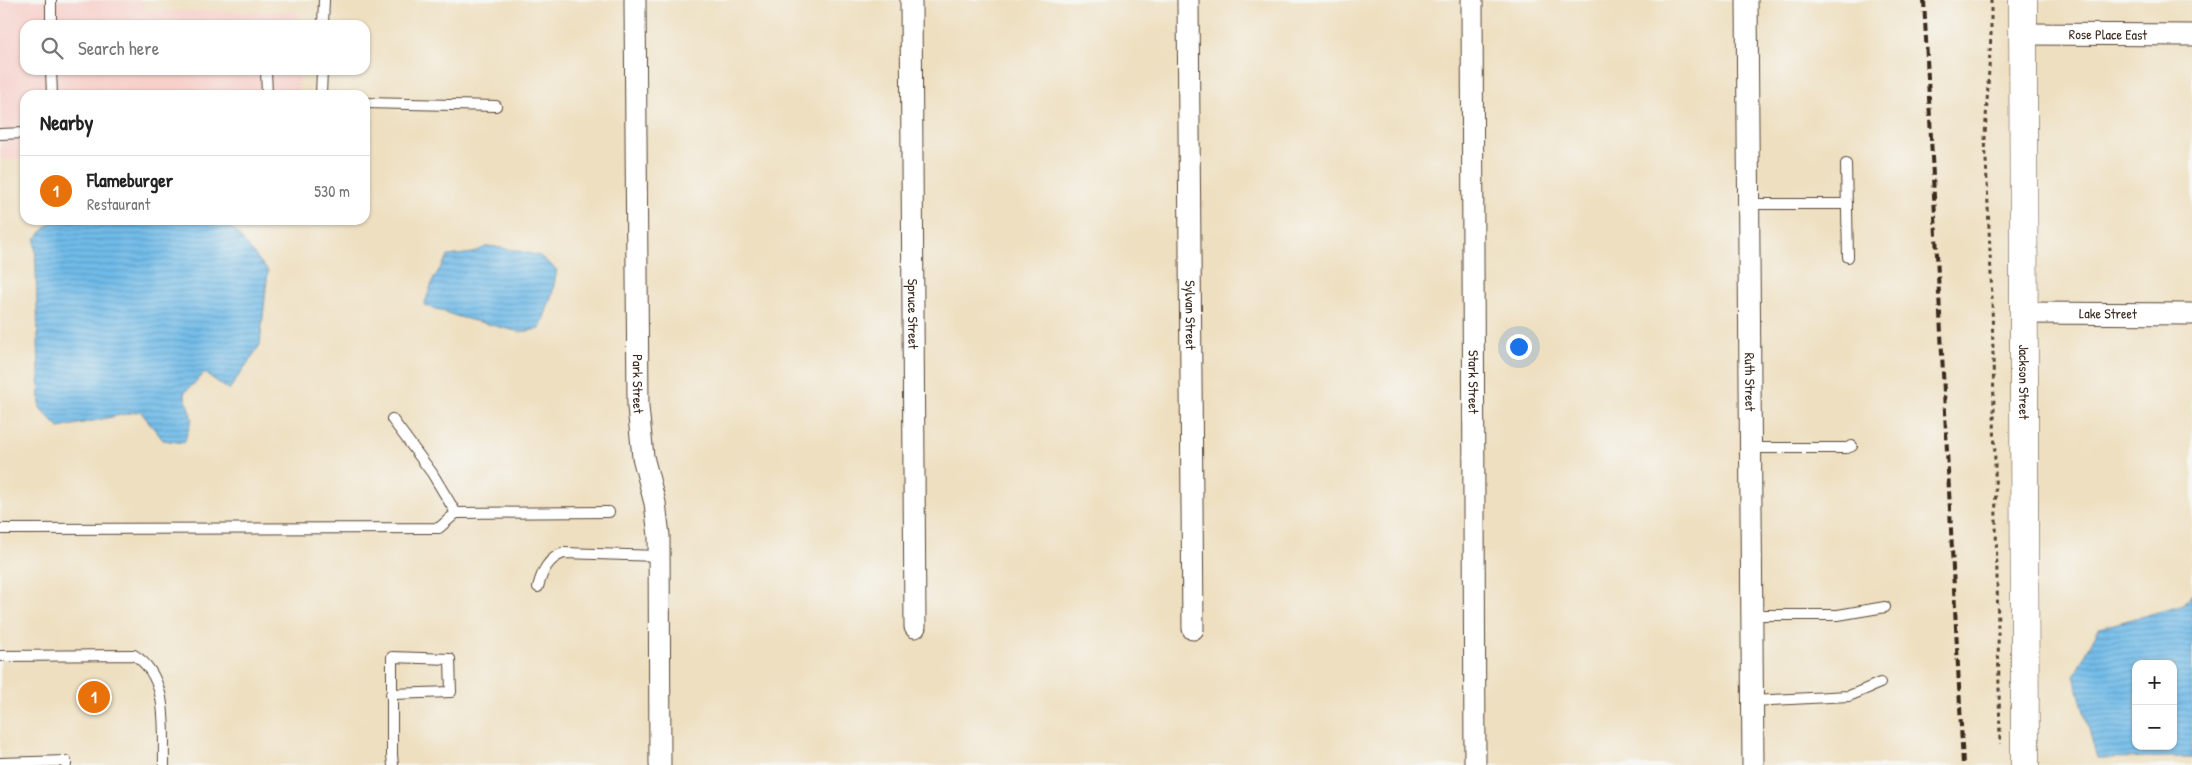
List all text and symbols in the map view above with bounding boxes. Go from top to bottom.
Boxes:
search box [20,20,370,75]
street label: Rose Place East [2069,24,2147,44]
icon: search [38,34,66,62]
text: Search here [78,35,159,61]
text: Nearby [40,108,93,137]
text: Flameburger [87,167,173,193]
text: 1 [53,180,59,202]
text: 530 m [314,180,350,202]
text: Restaurant [87,193,150,215]
street label: Spruce Street [903,279,923,349]
street label: Sylvan Street [1180,280,1201,350]
street label: Lake Street [2079,303,2137,323]
your location [1506,334,1532,360]
street label: Jackson Street [2015,344,2034,420]
street label: Stark Street [1464,350,1484,414]
street label: Ruth Street [1741,353,1760,412]
street label: Park Street [629,354,649,415]
map controls [2132,660,2177,750]
button: + [2132,660,2177,705]
pin: 1 [78,678,110,716]
button: − [2132,705,2177,750]

